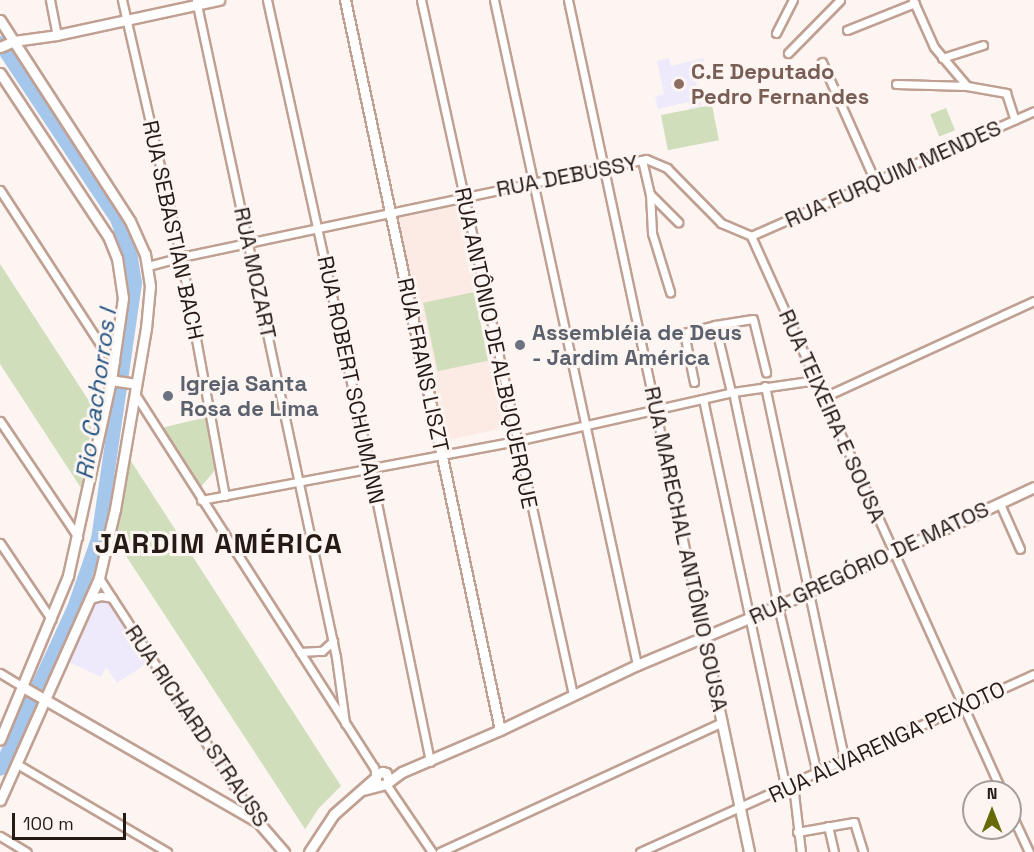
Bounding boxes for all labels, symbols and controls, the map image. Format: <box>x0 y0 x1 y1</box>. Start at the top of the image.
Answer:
place label: C.E Deputado Pedro Fernandes <box>691 58 869 110</box>
marker: C.E Deputado Pedro Fernandes <box>672 77 686 91</box>
street label: RUA FURQUIM MENDES <box>781 114 1005 234</box>
street label: RUA SEBASTIAN BACH <box>137 118 209 342</box>
street label: RUA DEBUSSY <box>494 149 640 203</box>
street label: RUA ANTÔNIO DE ALBUQUERQUE <box>449 185 543 511</box>
street label: RUA MOZART <box>228 205 282 341</box>
street label: RUA ROBERT SCHUMANN <box>312 253 390 507</box>
street label: RUA FRANS LISZT <box>392 275 454 455</box>
street label: RUA TEIXEIRA E SOUSA <box>773 305 891 527</box>
water label: Rio Cachorros I <box>70 307 122 481</box>
place label: Assembléia de Deus - Jardim América <box>532 319 742 370</box>
marker: Assembléia de Deus - Jardim América <box>513 338 527 352</box>
place label: Igreja Santa Rosa de Lima <box>180 370 319 422</box>
street label: RUA MARECHAL ANTÔNIO SOUSA <box>638 383 734 715</box>
marker: Igreja Santa Rosa de Lima <box>161 389 175 403</box>
street label: RUA GREGÓRIO DE MATOS <box>745 496 993 630</box>
district label: JARDIM AMÉRICA <box>95 526 343 560</box>
street label: RUA RICHARD STRAUSS <box>119 620 275 832</box>
street label: RUA ALVARENGA PEIXOTO <box>764 675 1010 809</box>
north arrow <box>962 780 1022 840</box>
scale bar <box>15 801 129 839</box>
text: 100 m <box>23 812 74 835</box>

